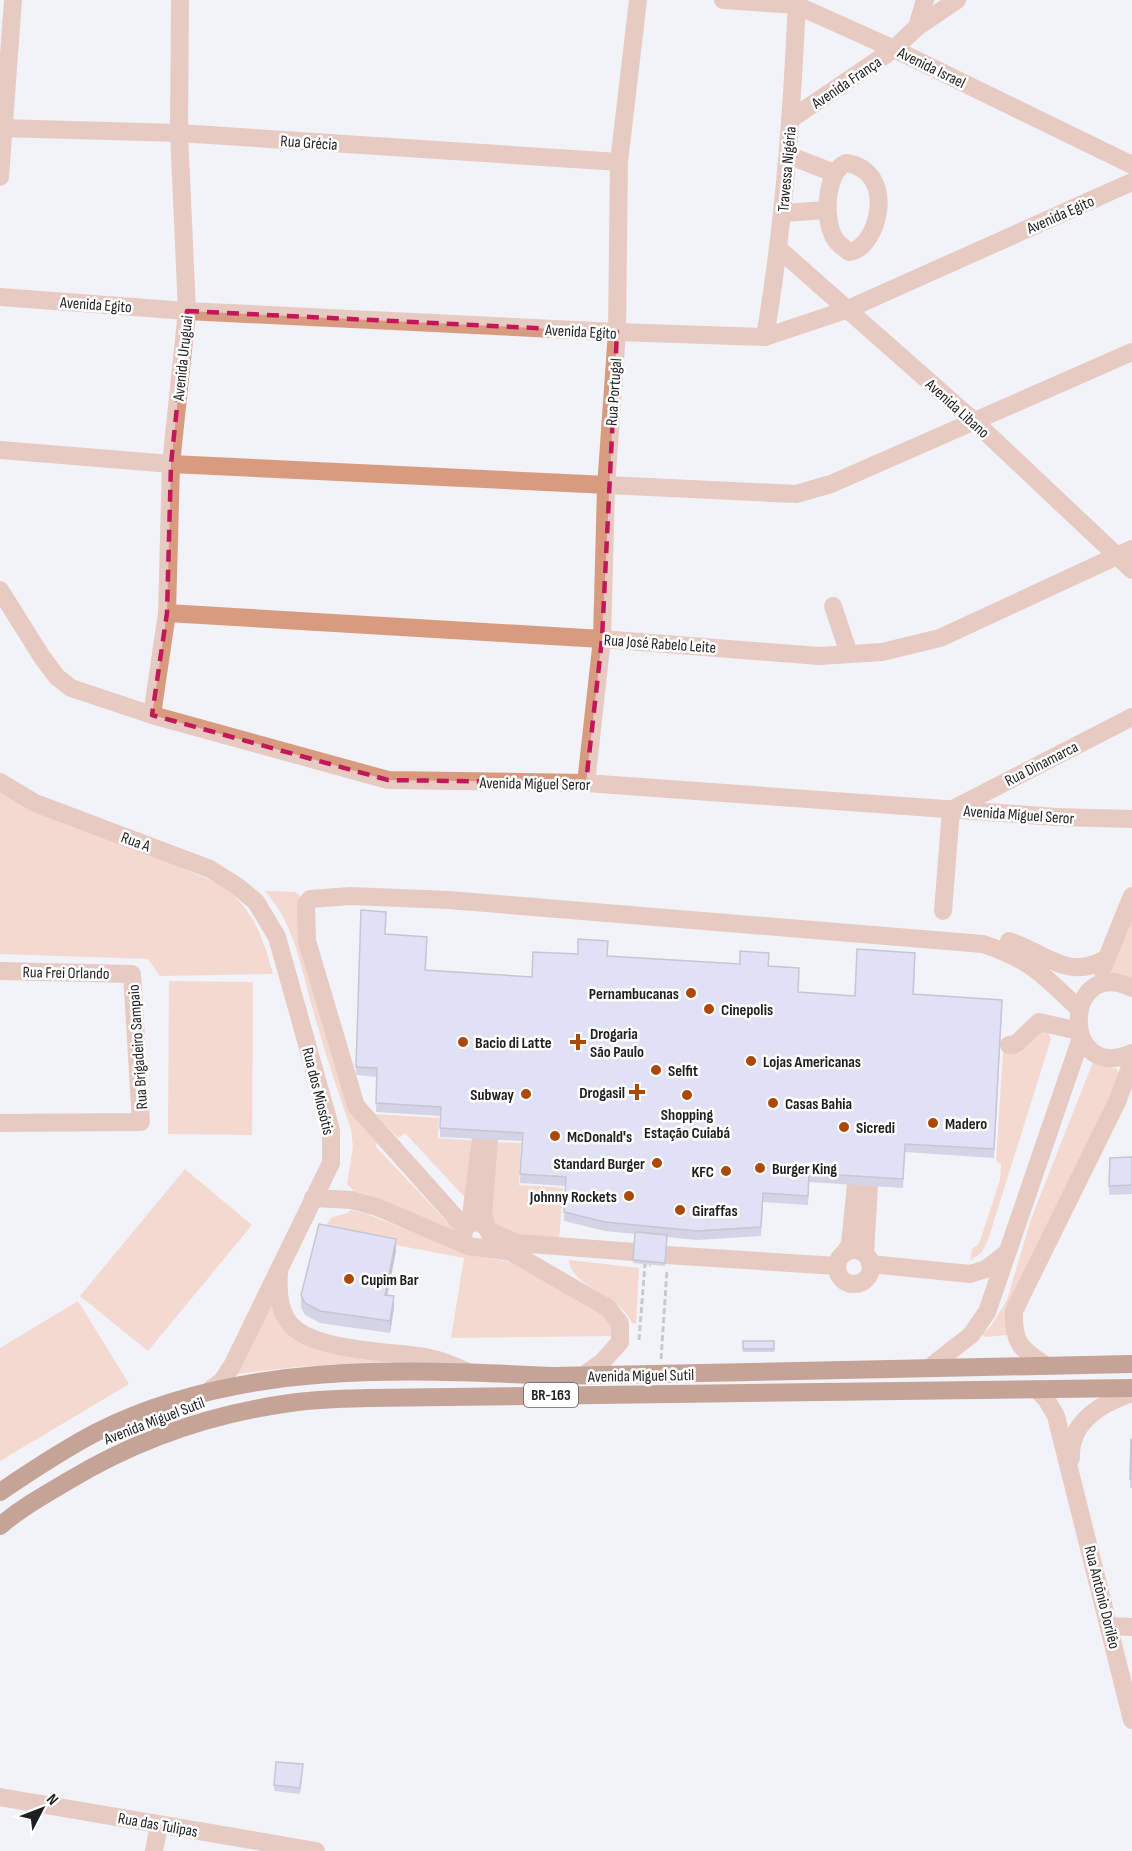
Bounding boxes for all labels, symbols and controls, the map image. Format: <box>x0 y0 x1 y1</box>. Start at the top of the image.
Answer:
street label: Avenida Israel <box>893 43 968 93</box>
street label: Avenida França <box>807 53 885 114</box>
street label: Travessa Nigéria <box>774 126 801 213</box>
street label: Rua Grécia <box>280 132 338 155</box>
street label: Avenida Egito <box>1023 192 1097 239</box>
street label: Avenida Egito <box>58 293 132 317</box>
street label: Avenida Uruguai <box>169 314 197 403</box>
street label: Avenida Egito <box>544 321 617 344</box>
street label: Rua Portugal <box>603 358 626 427</box>
street label: Avenida Libano <box>920 375 993 443</box>
street label: Rua José Rabelo Leite <box>603 631 717 658</box>
street label: Rua Dinamarca <box>1002 738 1082 791</box>
street label: Avenida Miguel Seror <box>478 774 591 795</box>
street label: Avenida Miguel Seror <box>962 802 1075 829</box>
street label: Rua A <box>118 828 153 856</box>
street label: Rua Frei Orlando <box>22 963 110 984</box>
street label: Rua Brigadeiro Sampaio <box>125 984 152 1110</box>
place label: Pernambucanas <box>589 985 679 1004</box>
marker: Pernambucanas <box>684 986 698 1000</box>
place label: Cinepolis <box>721 1001 773 1020</box>
marker: Cinepolis <box>702 1002 716 1016</box>
place label: Drogaria São Paulo <box>590 1025 644 1062</box>
place label: Bacio di Latte <box>475 1034 552 1053</box>
marker: Bacio di Latte <box>456 1035 470 1049</box>
marker: Drogaria São Paulo <box>571 1035 585 1049</box>
street label: Rua dos Miosótis <box>298 1046 338 1137</box>
place label: Lojas Americanas <box>763 1053 861 1072</box>
marker: Lojas Americanas <box>744 1054 758 1068</box>
place label: Selfit <box>668 1062 698 1081</box>
marker: Selfit <box>649 1063 663 1077</box>
place label: Drogasil <box>579 1084 625 1103</box>
marker: Drogasil <box>630 1085 644 1099</box>
place label: Subway <box>470 1086 514 1105</box>
marker: Subway <box>519 1087 533 1101</box>
marker: Shopping Estação Cuiabá <box>680 1088 694 1102</box>
place label: Casas Bahia <box>785 1095 852 1114</box>
marker: Casas Bahia <box>766 1096 780 1110</box>
place label: Shopping Estação Cuiabá <box>644 1106 730 1143</box>
place label: Madero <box>945 1115 987 1134</box>
marker: Madero <box>926 1116 940 1130</box>
place label: Sicredi <box>856 1119 895 1138</box>
marker: Sicredi <box>837 1120 851 1134</box>
place label: McDonald's <box>567 1128 632 1147</box>
marker: McDonald's <box>548 1129 562 1143</box>
place label: Standard Burger <box>553 1155 645 1174</box>
marker: Standard Burger <box>650 1156 664 1170</box>
place label: Burger King <box>772 1160 837 1179</box>
marker: Burger King <box>753 1161 767 1175</box>
place label: KFC <box>691 1163 714 1182</box>
marker: KFC <box>719 1164 733 1178</box>
place label: Johnny Rockets <box>529 1188 617 1207</box>
marker: Johnny Rockets <box>622 1189 636 1203</box>
place label: Giraffas <box>692 1202 738 1221</box>
marker: Giraffas <box>673 1203 687 1217</box>
place label: Cupim Bar <box>361 1271 419 1290</box>
marker: Cupim Bar <box>342 1272 356 1286</box>
street label: Avenida Miguel Sutil <box>587 1366 694 1387</box>
road number: BR-163 <box>524 1383 578 1407</box>
street label: Avenida Miguel Sutil <box>101 1393 208 1450</box>
street label: Rua Antônio Dorilêo <box>1080 1544 1124 1651</box>
north arrow <box>12 1779 72 1839</box>
text: N <box>42 1790 62 1809</box>
street label: Rua das Tulipas <box>116 1809 199 1842</box>

